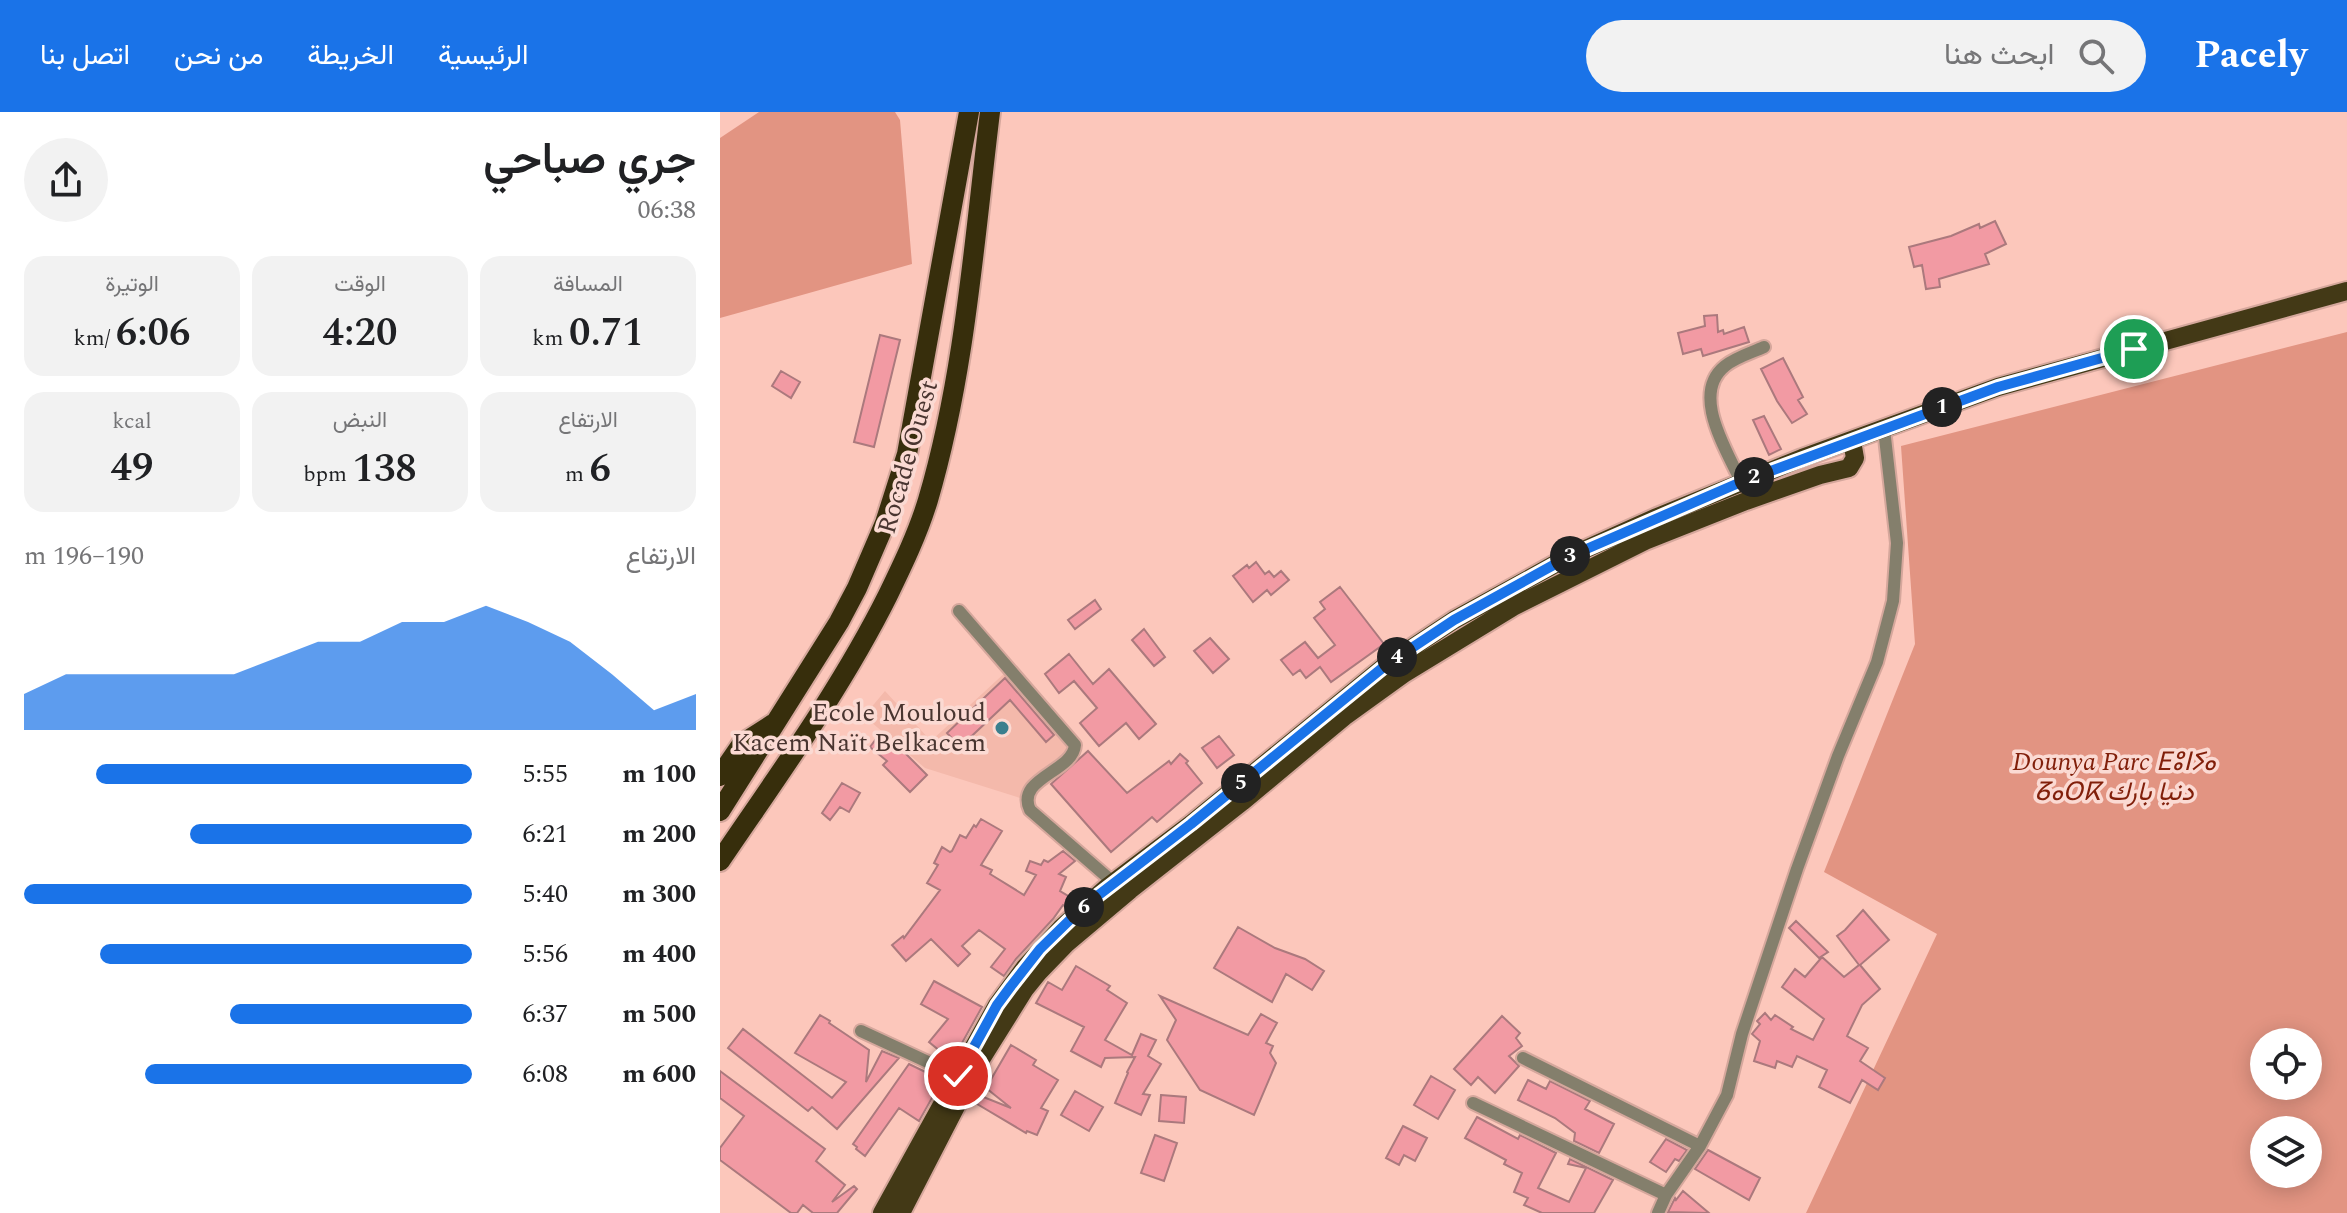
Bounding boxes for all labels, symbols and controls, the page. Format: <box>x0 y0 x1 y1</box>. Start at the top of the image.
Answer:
search box <box>1586 20 2146 92</box>
text: Pacely <box>2194 27 2307 85</box>
text: ابحث هنا <box>1944 32 2054 78</box>
text: اتصل بنا <box>40 34 130 77</box>
text: من نحن <box>174 34 263 77</box>
text: الخريطة <box>307 34 394 77</box>
text: الرئيسية <box>438 34 528 77</box>
icon: search <box>2074 34 2118 78</box>
text: جري صباحي <box>483 126 696 193</box>
button: share <box>24 138 108 222</box>
text: 06:38 <box>637 190 696 230</box>
text: الوتيرة <box>105 268 159 301</box>
text: الوقت <box>334 268 386 301</box>
text: المسافة <box>553 268 623 301</box>
text: 6:06 <box>116 303 190 364</box>
text: 4:20 <box>323 303 397 364</box>
text: 0.71 <box>569 303 644 364</box>
pin <box>2100 315 2168 383</box>
text: /km <box>74 322 116 355</box>
text: km <box>532 322 569 355</box>
icon: arrive <box>2112 327 2156 371</box>
street label: Rocade Ouest <box>867 375 949 539</box>
pin: 1 <box>1922 387 1962 427</box>
text: 1 <box>1936 390 1948 423</box>
text: النبض <box>333 404 387 437</box>
text: الارتفاع <box>558 404 618 437</box>
text: kcal <box>112 405 152 438</box>
text: 49 <box>111 438 153 499</box>
text: 138 <box>352 439 417 500</box>
text: 6 <box>589 439 611 500</box>
pin: 2 <box>1734 457 1774 497</box>
text: bpm <box>303 458 352 491</box>
text: m <box>565 458 589 491</box>
text: 2 <box>1748 460 1760 493</box>
text: 190–196 m <box>24 536 144 576</box>
text: الارتفاع <box>625 536 696 576</box>
pin: 3 <box>1550 536 1590 576</box>
text: 3 <box>1564 539 1576 572</box>
pin: 4 <box>1377 637 1417 677</box>
text: 4 <box>1391 640 1403 673</box>
place label: Ecole Mouloud Kacem Naït Belkacem <box>732 693 986 763</box>
marker: Ecole Mouloud Kacem Naït Belkacem <box>993 719 1011 737</box>
park label: Dounya Parc ⴹⵓⵏⵢⴰ ⵒⴰⵔⴽ دنيا بارك <box>2012 742 2217 812</box>
text: 5:55 <box>522 754 568 794</box>
text: 100 m <box>622 754 696 794</box>
pin: 5 <box>1221 763 1261 803</box>
text: 5 <box>1235 766 1247 799</box>
text: 6:21 <box>522 814 568 854</box>
text: 200 m <box>622 814 696 854</box>
text: 5:40 <box>522 874 568 914</box>
text: 300 m <box>622 874 696 914</box>
pin: 6 <box>1064 887 1104 927</box>
text: 6 <box>1078 890 1090 923</box>
text: 5:56 <box>522 934 568 974</box>
text: 400 m <box>622 934 696 974</box>
text: 6:37 <box>522 994 568 1034</box>
text: 500 m <box>622 994 696 1034</box>
map controls <box>2250 1028 2322 1188</box>
button: locate <box>2250 1028 2322 1100</box>
pin <box>924 1042 992 1110</box>
text: 6:08 <box>522 1054 568 1094</box>
text: 600 m <box>622 1054 696 1094</box>
icon: check <box>936 1054 980 1098</box>
button: layers <box>2250 1116 2322 1188</box>

